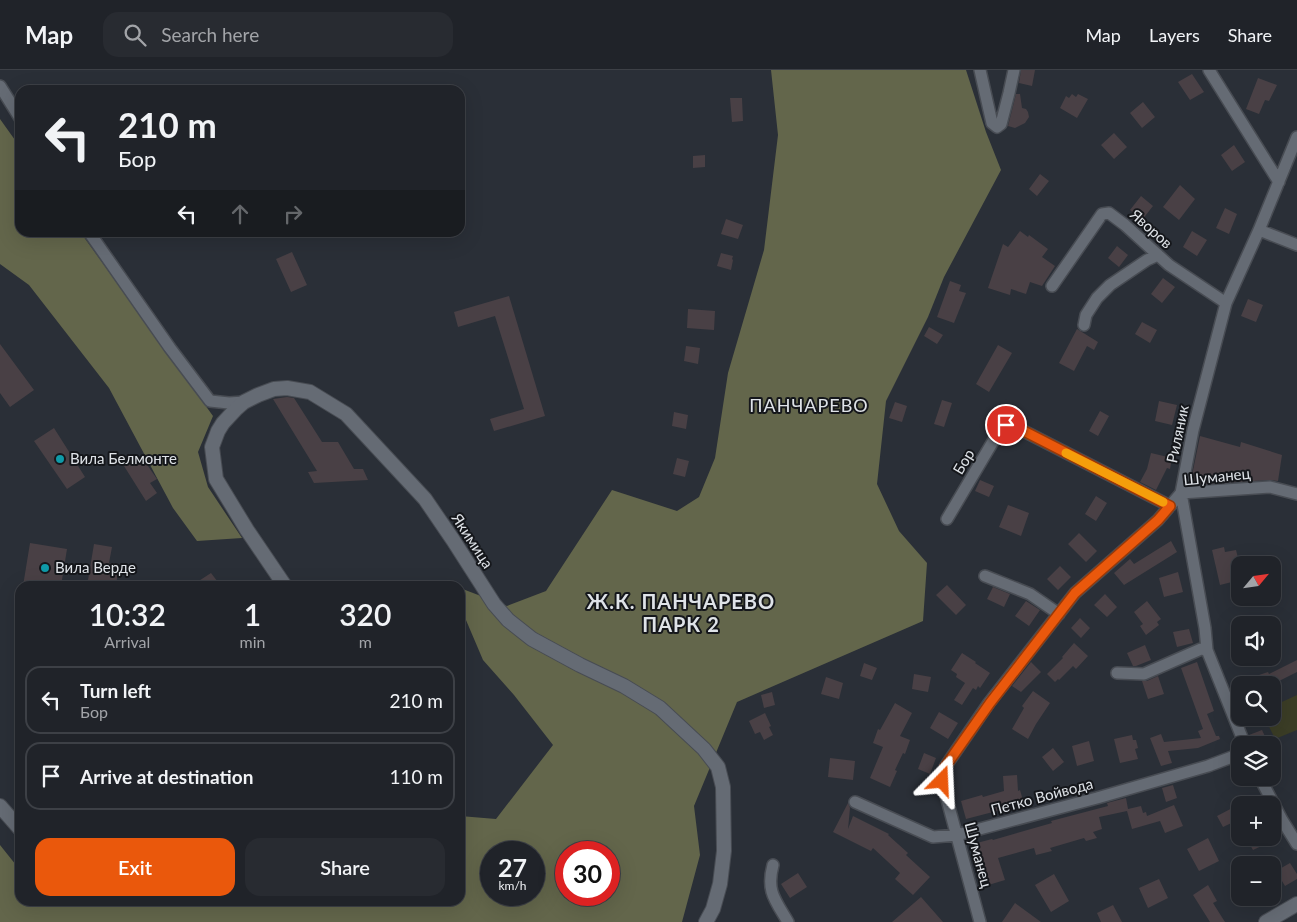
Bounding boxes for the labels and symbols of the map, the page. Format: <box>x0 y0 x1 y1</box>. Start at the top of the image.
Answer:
street label: Яворов <box>1126 204 1176 252</box>
district label: ПАНЧАРЕВО <box>749 394 869 416</box>
street label: Риляник <box>1162 403 1192 464</box>
pin <box>985 404 1027 446</box>
street label: Бор <box>949 446 978 477</box>
place label: Вила Белмонте <box>70 449 177 467</box>
marker: Вила Белмонте <box>54 453 66 465</box>
street label: Шуманец <box>1183 464 1251 488</box>
street label: Якимица <box>448 509 497 571</box>
north arrow <box>1231 556 1281 606</box>
place label: Вила Верде <box>55 558 136 576</box>
marker: Вила Верде <box>39 562 51 574</box>
district label: Ж.К. ПАНЧАРЕВО ПАРК 2 <box>587 589 775 636</box>
position arrow <box>915 754 967 806</box>
street label: Петко Войвода <box>989 774 1095 818</box>
street label: Шуманец <box>962 820 996 890</box>
speed limit sign: 30 <box>555 841 620 906</box>

